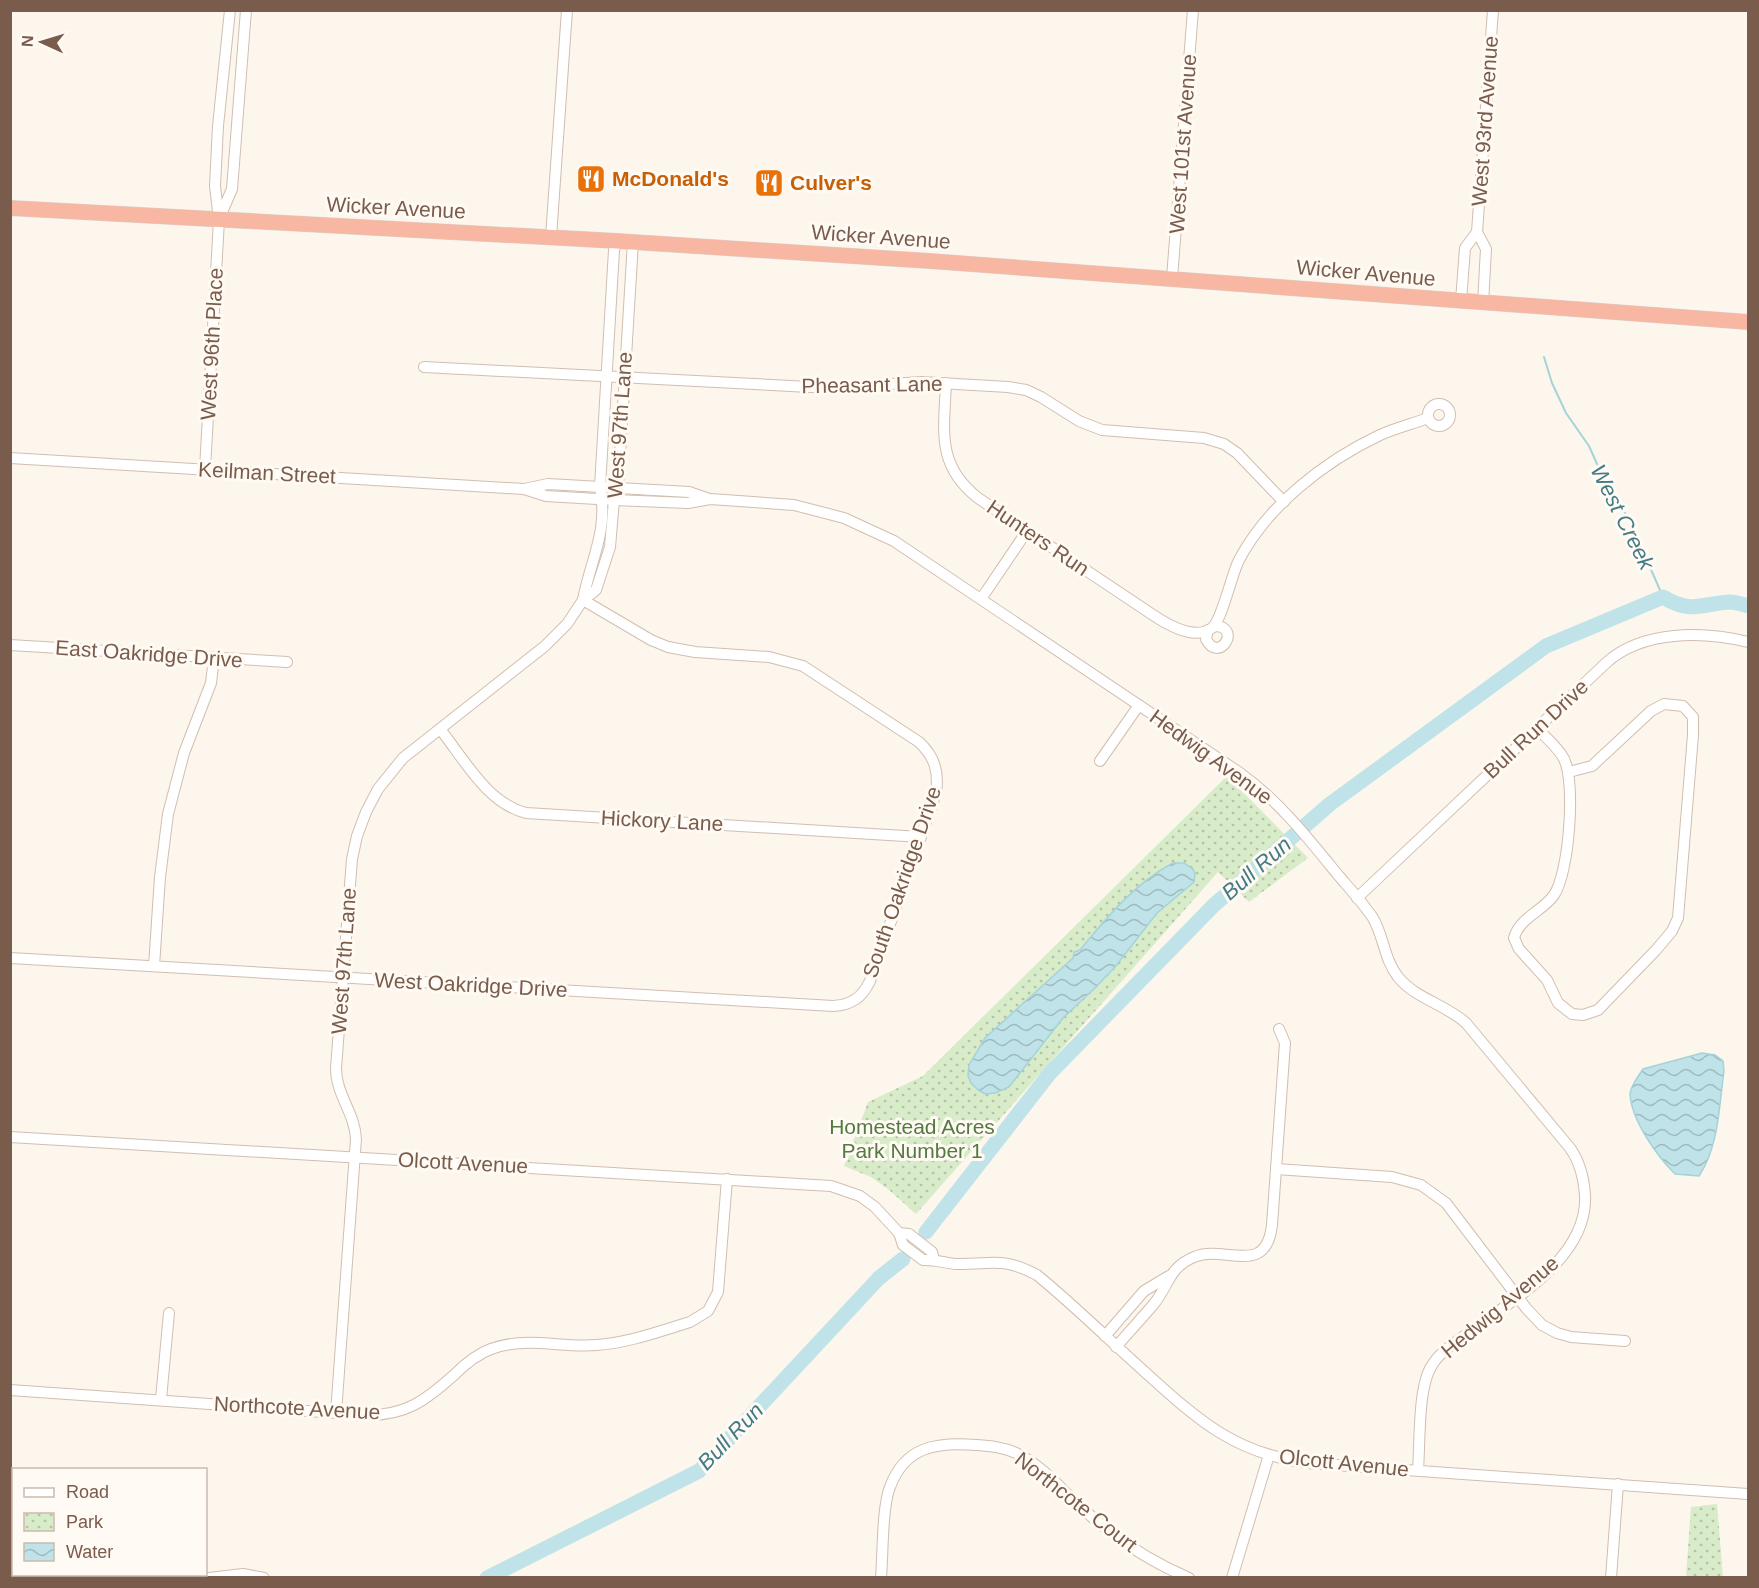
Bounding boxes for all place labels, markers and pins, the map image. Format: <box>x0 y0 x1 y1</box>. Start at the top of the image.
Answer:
restaurant icon: McDonald's <box>575 163 607 195</box>
place label: McDonald's <box>612 167 729 190</box>
restaurant icon: Culver's <box>753 167 785 199</box>
place label: Culver's <box>790 171 872 194</box>

